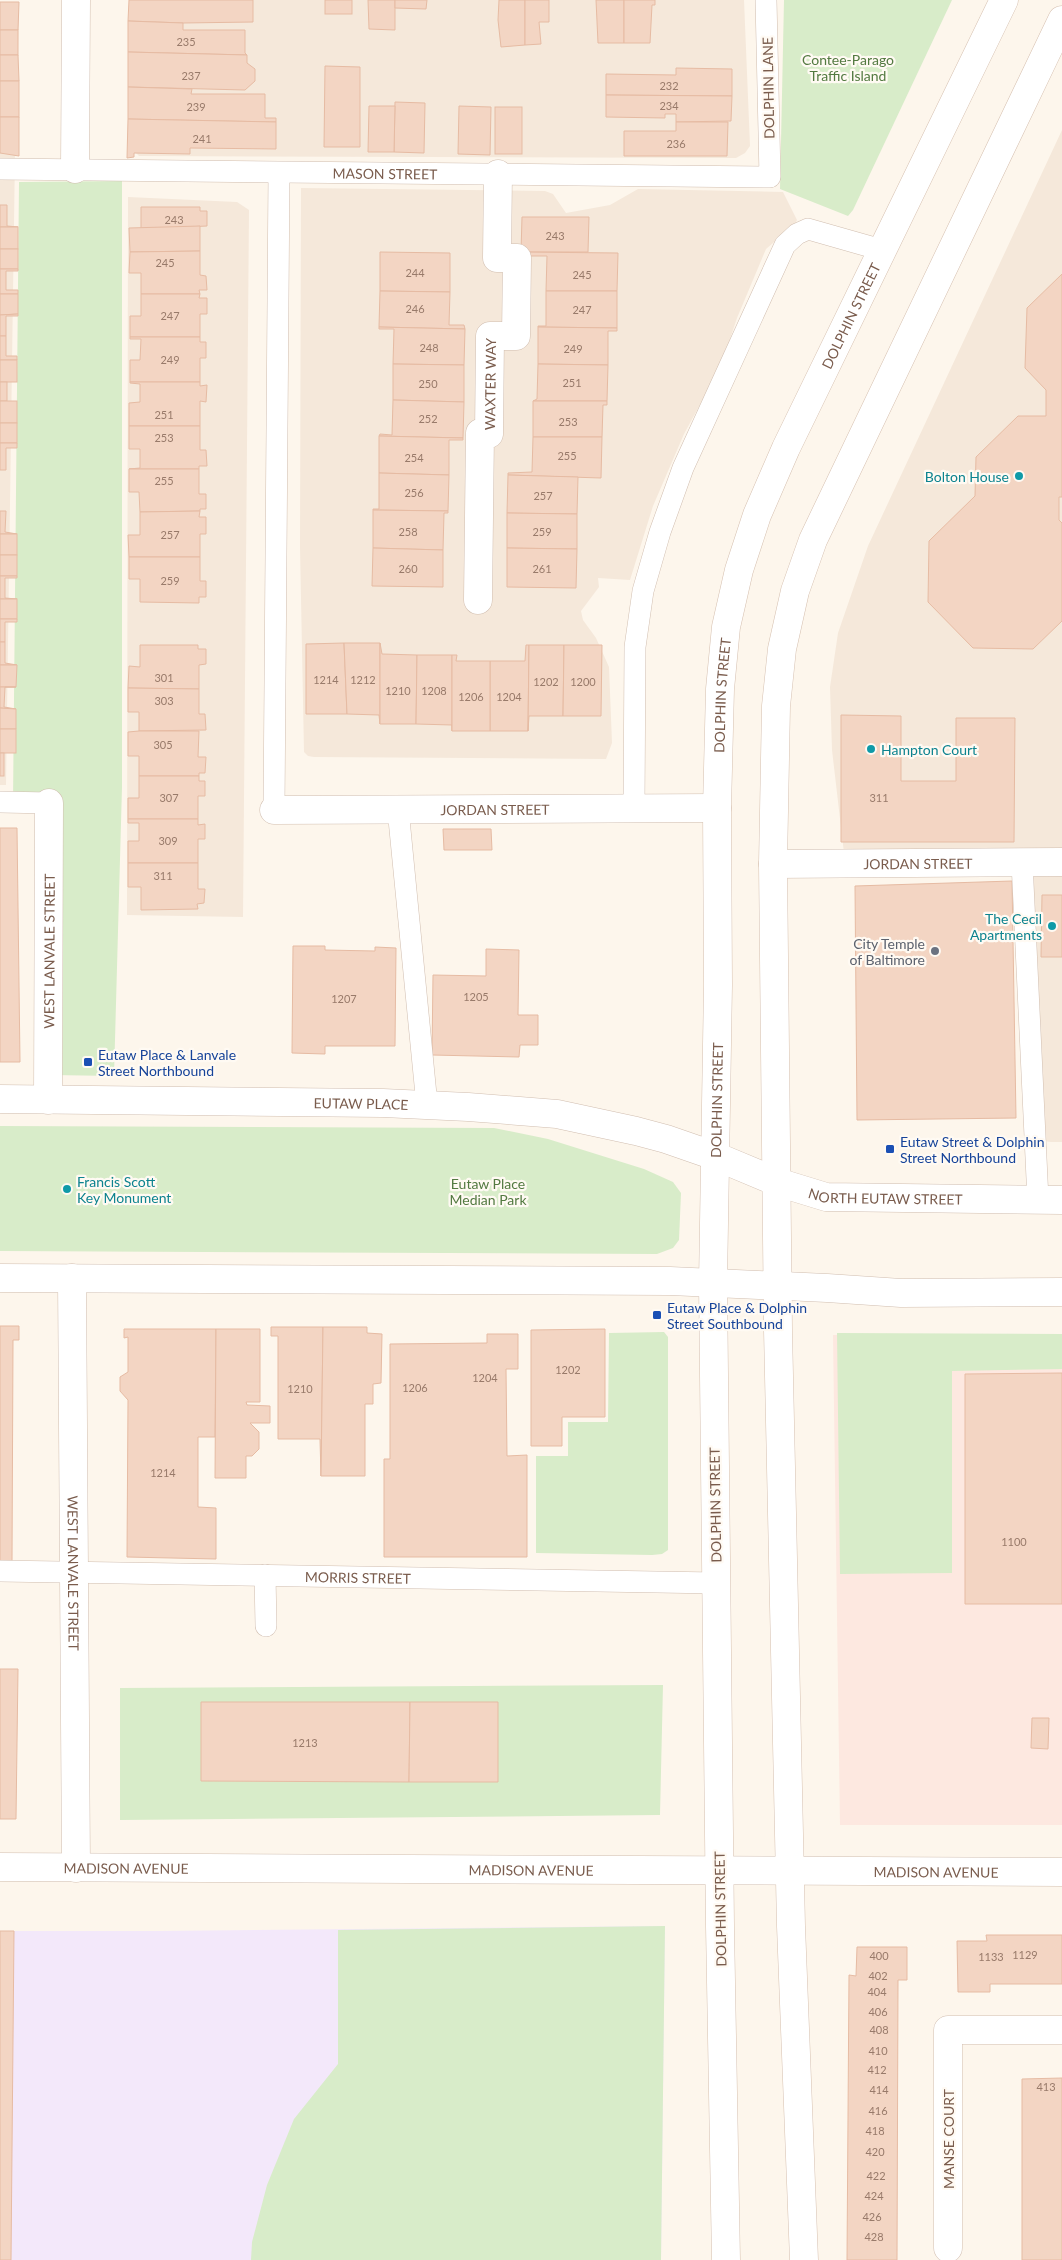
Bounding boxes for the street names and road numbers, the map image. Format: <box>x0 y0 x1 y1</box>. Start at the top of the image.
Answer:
street label: DOLPHIN LANE <box>759 37 777 139</box>
street label: MASON STREET <box>333 164 438 182</box>
street label: DOLPHIN STREET <box>817 259 884 371</box>
street label: WAXTER WAY <box>481 338 498 430</box>
street label: DOLPHIN STREET <box>710 636 734 753</box>
street label: JORDAN STREET <box>440 800 550 818</box>
street label: JORDAN STREET <box>863 854 973 872</box>
street label: WEST LANVALE STREET <box>40 873 57 1029</box>
street label: DOLPHIN STREET <box>707 1041 726 1158</box>
street label: EUTAW PLACE <box>313 1094 409 1113</box>
street label: NORTH EUTAW STREET <box>806 1184 964 1207</box>
street label: DOLPHIN STREET <box>705 1446 725 1563</box>
street label: WEST LANVALE STREET <box>65 1495 83 1651</box>
street label: MORRIS STREET <box>305 1568 412 1586</box>
street label: DOLPHIN STREET <box>710 1850 730 1967</box>
street label: MADISON AVENUE <box>63 1859 189 1876</box>
street label: MADISON AVENUE <box>468 1861 594 1878</box>
street label: MADISON AVENUE <box>873 1863 999 1880</box>
street label: MANSE COURT <box>940 2088 957 2189</box>

